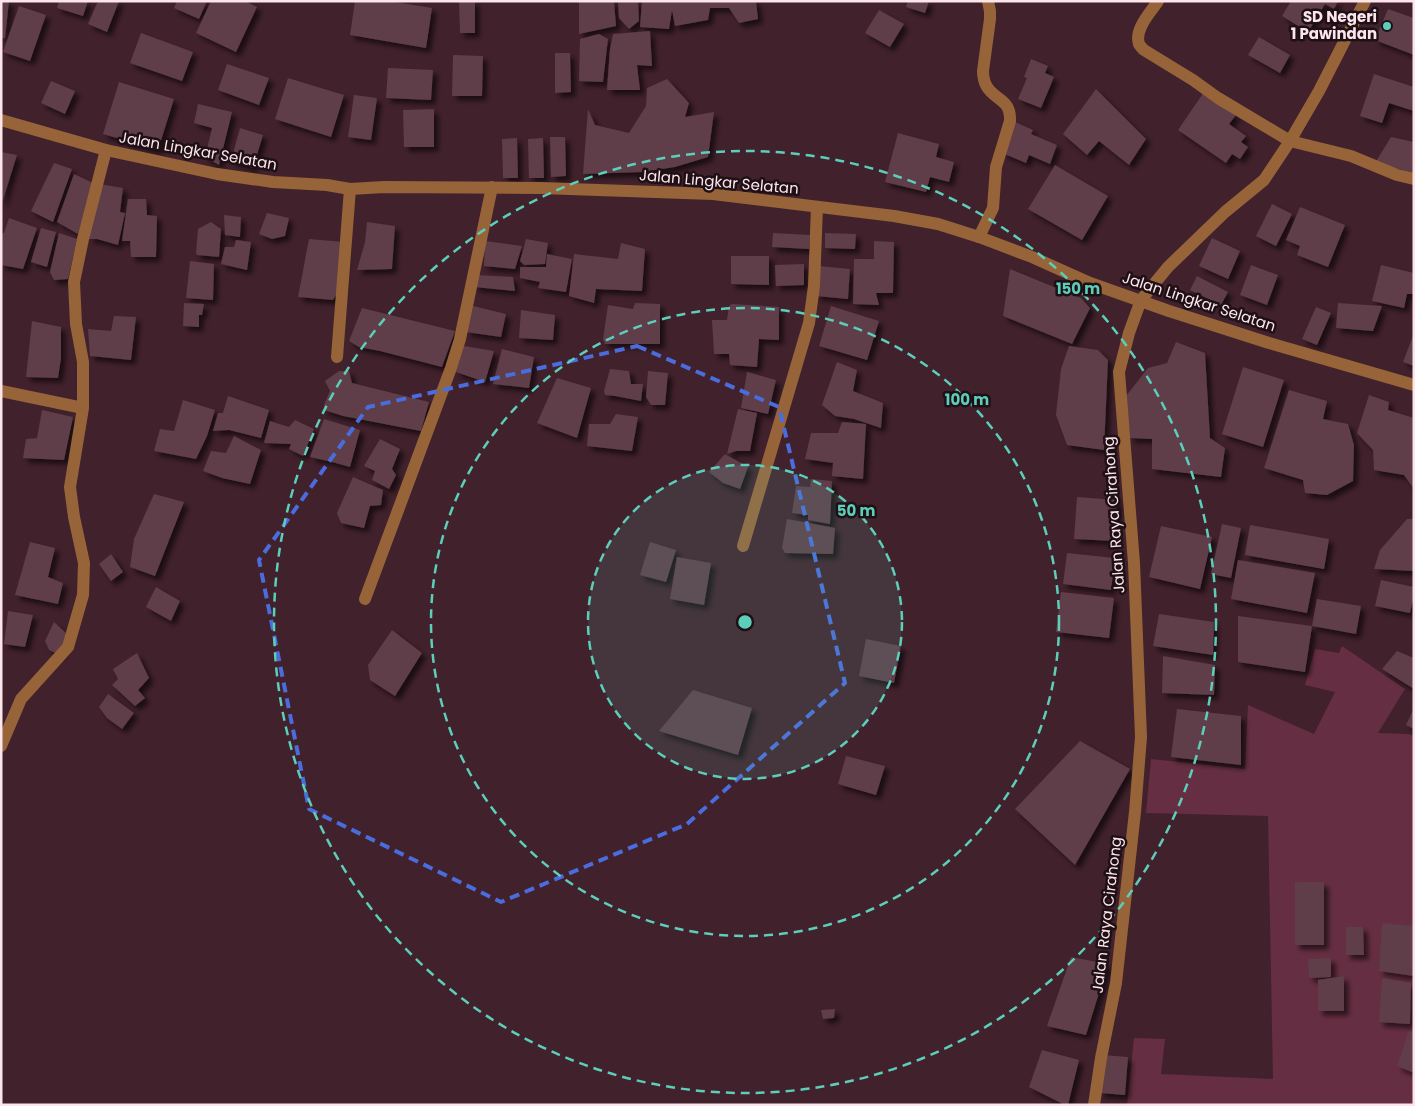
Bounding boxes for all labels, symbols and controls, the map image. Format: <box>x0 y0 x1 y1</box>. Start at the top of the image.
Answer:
place label: SD Negeri 1 Pawindan <box>1291 6 1377 44</box>
marker: SD Negeri 1 Pawindan <box>1381 20 1393 32</box>
street label: Jalan Lingkar Selatan <box>117 126 279 175</box>
street label: Jalan Lingkar Selatan <box>638 164 800 199</box>
street label: Jalan Lingkar Selatan <box>1120 267 1279 336</box>
text: 150 m <box>1056 278 1100 299</box>
text: 100 m <box>945 389 989 410</box>
street label: Jalan Raya Cirahong <box>1098 436 1129 594</box>
text: 50 m <box>837 500 875 521</box>
centre of rings <box>736 613 754 631</box>
street label: Jalan Raya Cirahong <box>1086 836 1127 994</box>

